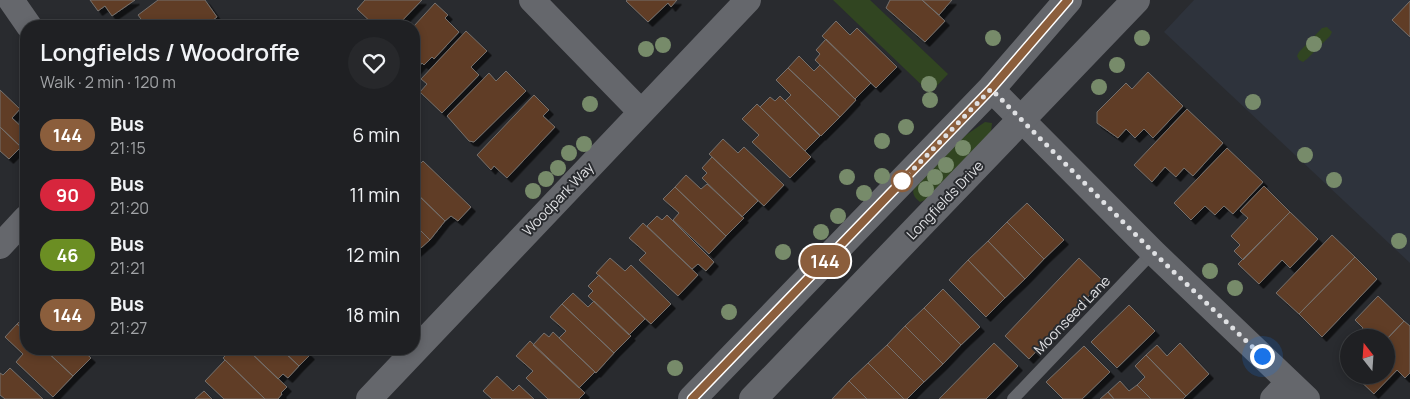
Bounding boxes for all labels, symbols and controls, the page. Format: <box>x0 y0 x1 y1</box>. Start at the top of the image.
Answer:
text: Longfields / Woodroffe <box>40 35 300 68</box>
button: heart <box>348 37 400 89</box>
text: Walk · 2 min · 120 m <box>40 71 176 93</box>
text: Bus <box>110 111 144 137</box>
text: 6 min <box>353 122 400 148</box>
text: 144 <box>53 123 82 147</box>
text: 21:15 <box>110 137 146 159</box>
street label: Longfields Drive <box>902 156 987 243</box>
street label: Woodpark Way <box>518 157 598 239</box>
unlabelled marker <box>891 170 913 192</box>
text: Bus <box>110 171 144 197</box>
text: 11 min <box>350 182 400 208</box>
text: 90 <box>56 183 79 207</box>
text: 21:20 <box>110 197 149 219</box>
text: Bus <box>110 231 144 257</box>
text: 12 min <box>346 242 400 268</box>
text: 46 <box>56 243 79 267</box>
line badge: 144 <box>796 245 854 277</box>
text: 144 <box>810 249 840 273</box>
text: 21:21 <box>110 257 146 279</box>
street label: Moonseed Lane <box>1029 271 1114 358</box>
text: Bus <box>110 291 144 317</box>
text: 18 min <box>346 302 400 328</box>
text: 144 <box>53 303 82 327</box>
text: 21:27 <box>110 317 147 339</box>
north arrow <box>1340 329 1395 384</box>
map controls <box>1340 329 1395 384</box>
your location <box>1250 344 1275 369</box>

